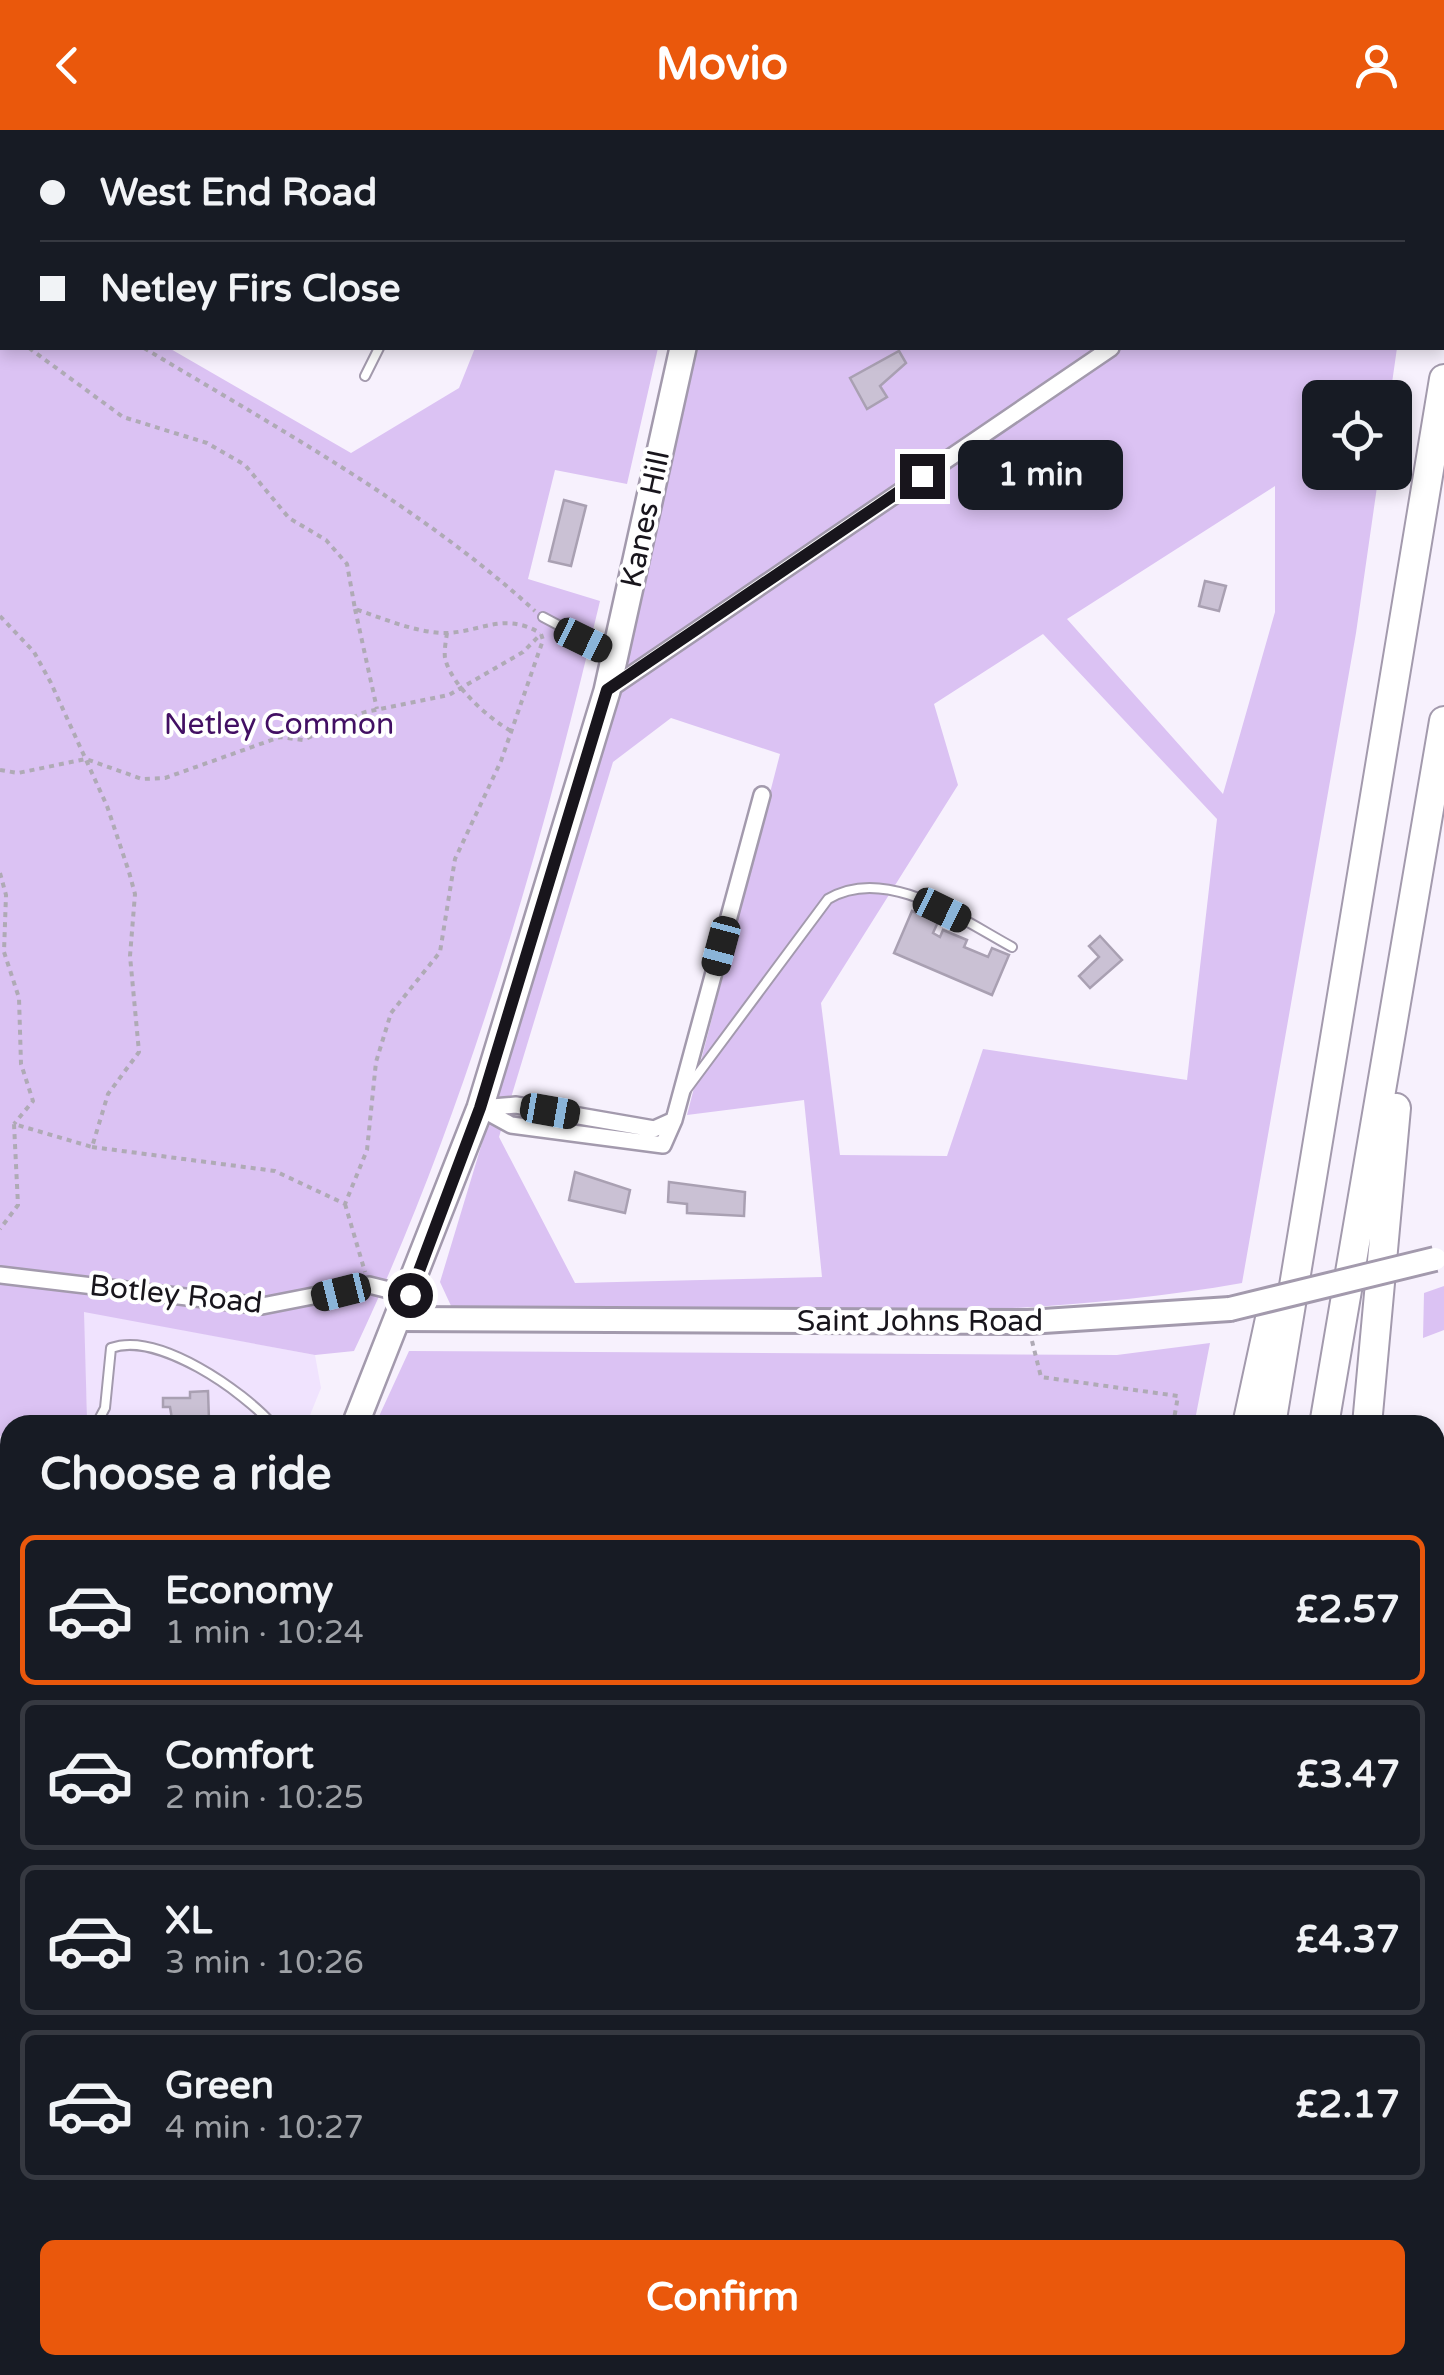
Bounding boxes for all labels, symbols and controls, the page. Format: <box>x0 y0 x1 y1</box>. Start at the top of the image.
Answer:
icon: back <box>40 38 95 93</box>
text: Movio <box>656 38 788 92</box>
icon: person <box>1349 38 1404 93</box>
text: West End Road <box>100 170 377 216</box>
text: Netley Firs Close <box>100 266 401 312</box>
map controls <box>1302 380 1412 490</box>
button: locate <box>1302 380 1412 490</box>
callout: 1 min <box>957 441 1122 511</box>
street label: Kanes Hill <box>613 447 678 591</box>
route end <box>900 454 945 499</box>
text: 1 min <box>998 456 1083 494</box>
car <box>549 613 617 667</box>
park label: Netley Common <box>164 706 394 743</box>
car <box>908 883 976 937</box>
car <box>699 913 743 979</box>
car <box>518 1091 582 1131</box>
street label: Botley Road <box>88 1267 264 1322</box>
car <box>308 1270 374 1314</box>
route start <box>388 1273 433 1318</box>
street label: Saint Johns Road <box>797 1303 1043 1340</box>
text: Choose a ride <box>40 1448 331 1502</box>
icon: car <box>45 1565 135 1655</box>
text: Economy <box>165 1568 333 1614</box>
text: £2.57 <box>1296 1587 1400 1633</box>
text: 1 min · 10:24 <box>165 1614 364 1652</box>
icon: car <box>45 1730 135 1820</box>
text: Comfort <box>165 1733 314 1779</box>
text: £3.47 <box>1296 1752 1400 1798</box>
text: 2 min · 10:25 <box>165 1779 364 1817</box>
icon: car <box>45 1895 135 1985</box>
text: XL <box>165 1898 212 1944</box>
text: £4.37 <box>1296 1917 1400 1963</box>
text: 3 min · 10:26 <box>165 1944 364 1982</box>
icon: car <box>45 2060 135 2150</box>
text: Green <box>165 2063 274 2109</box>
text: £2.17 <box>1296 2082 1400 2128</box>
text: 4 min · 10:27 <box>165 2109 364 2147</box>
button: Confirm <box>40 2240 1405 2355</box>

